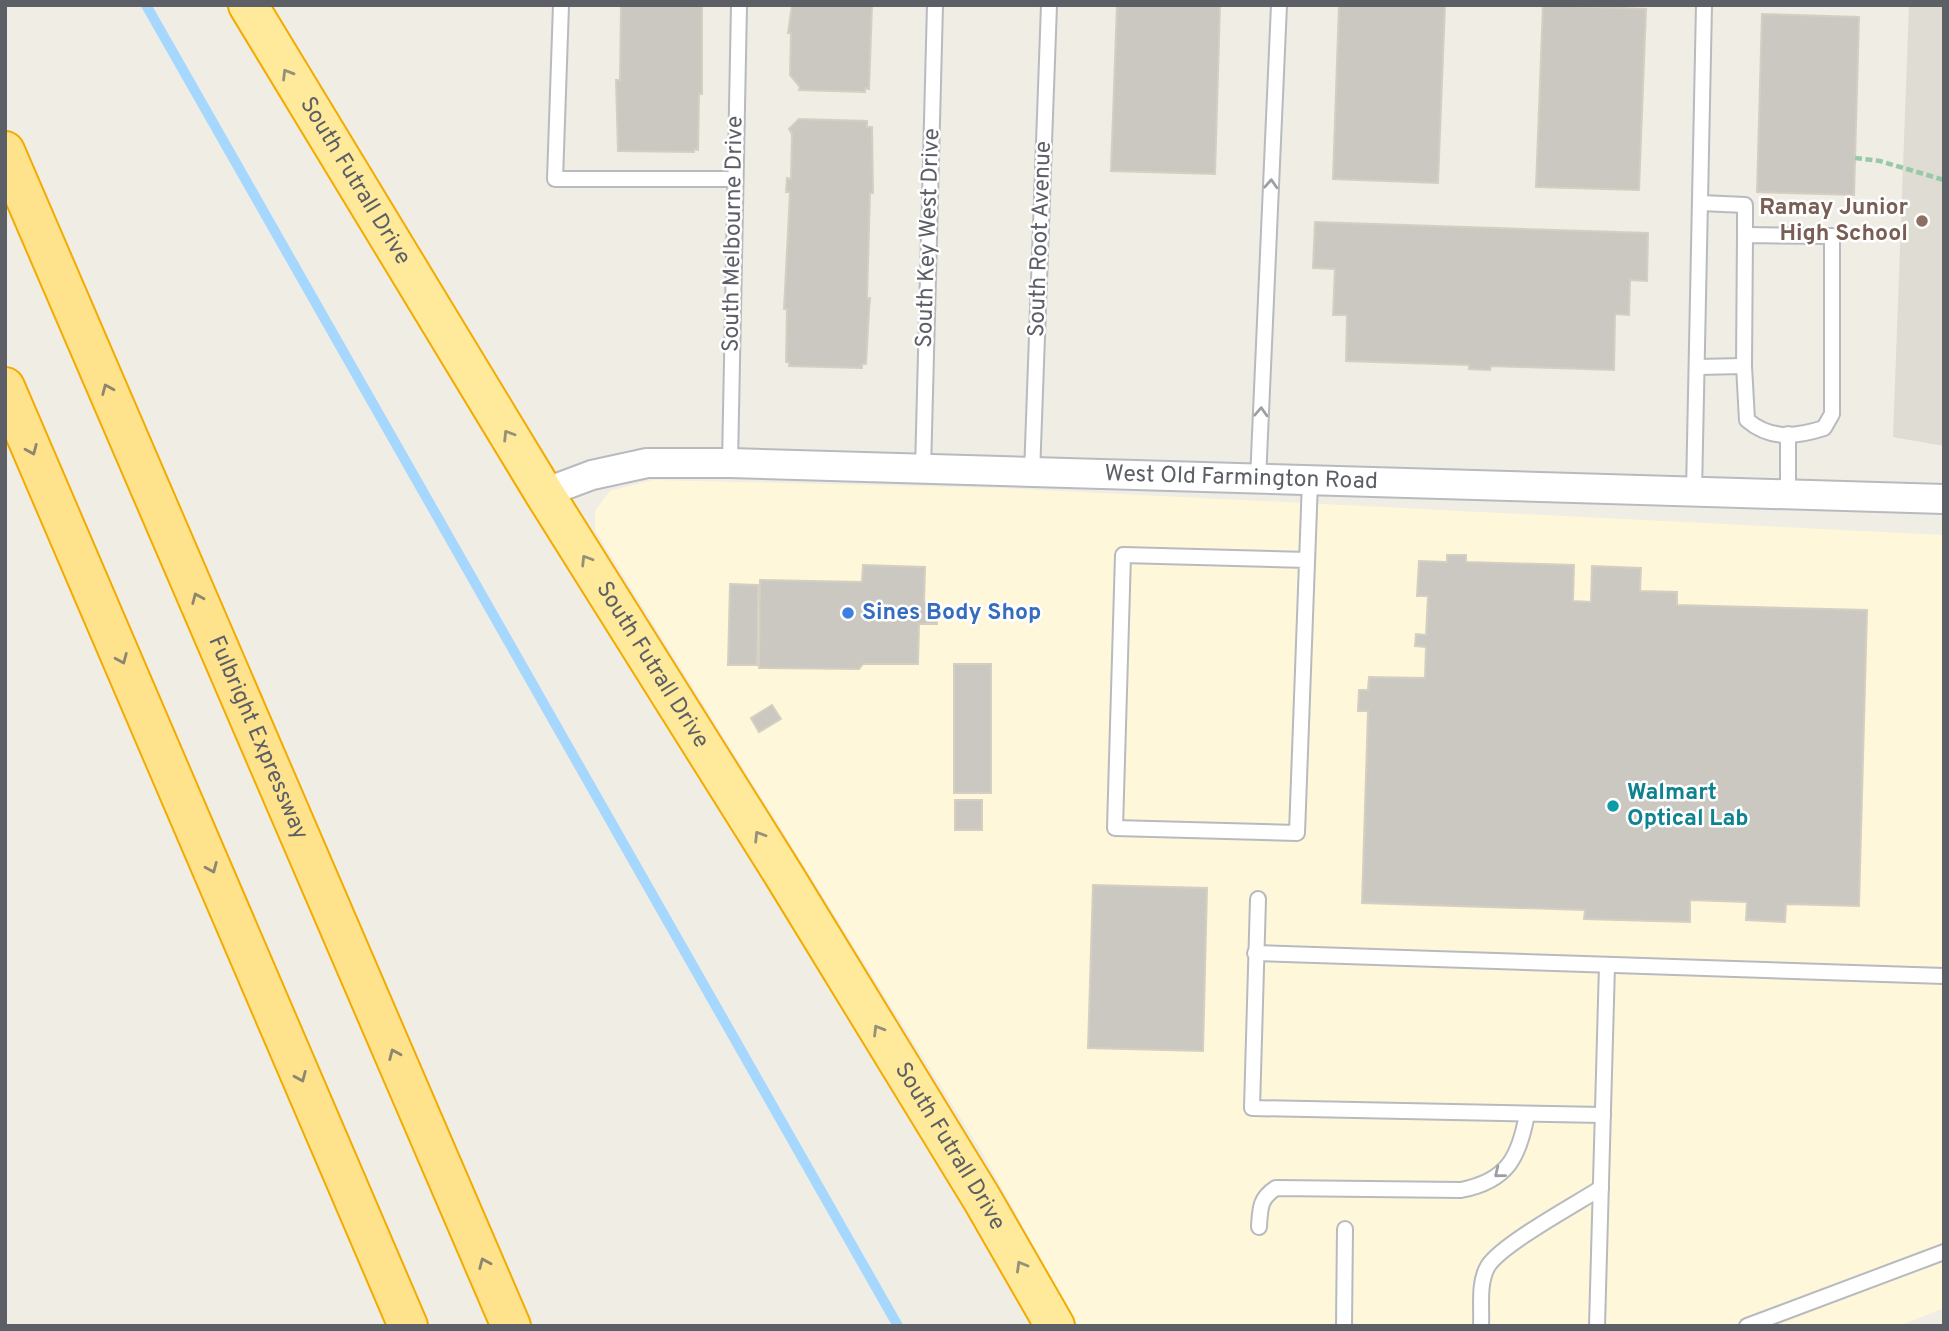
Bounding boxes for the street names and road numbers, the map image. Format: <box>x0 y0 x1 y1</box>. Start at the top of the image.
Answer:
street label: South Futrall Drive <box>293 92 417 270</box>
street label: South Melbourne Drive <box>717 116 751 352</box>
street label: South Key West Drive <box>911 128 947 348</box>
street label: South Root Avenue <box>1023 140 1059 338</box>
street label: West Old Farmington Road <box>1104 460 1378 497</box>
street label: South Futrall Drive <box>589 576 715 754</box>
street label: Fulbright Expressway <box>201 631 314 844</box>
street label: South Futrall Drive <box>888 1057 1012 1236</box>

